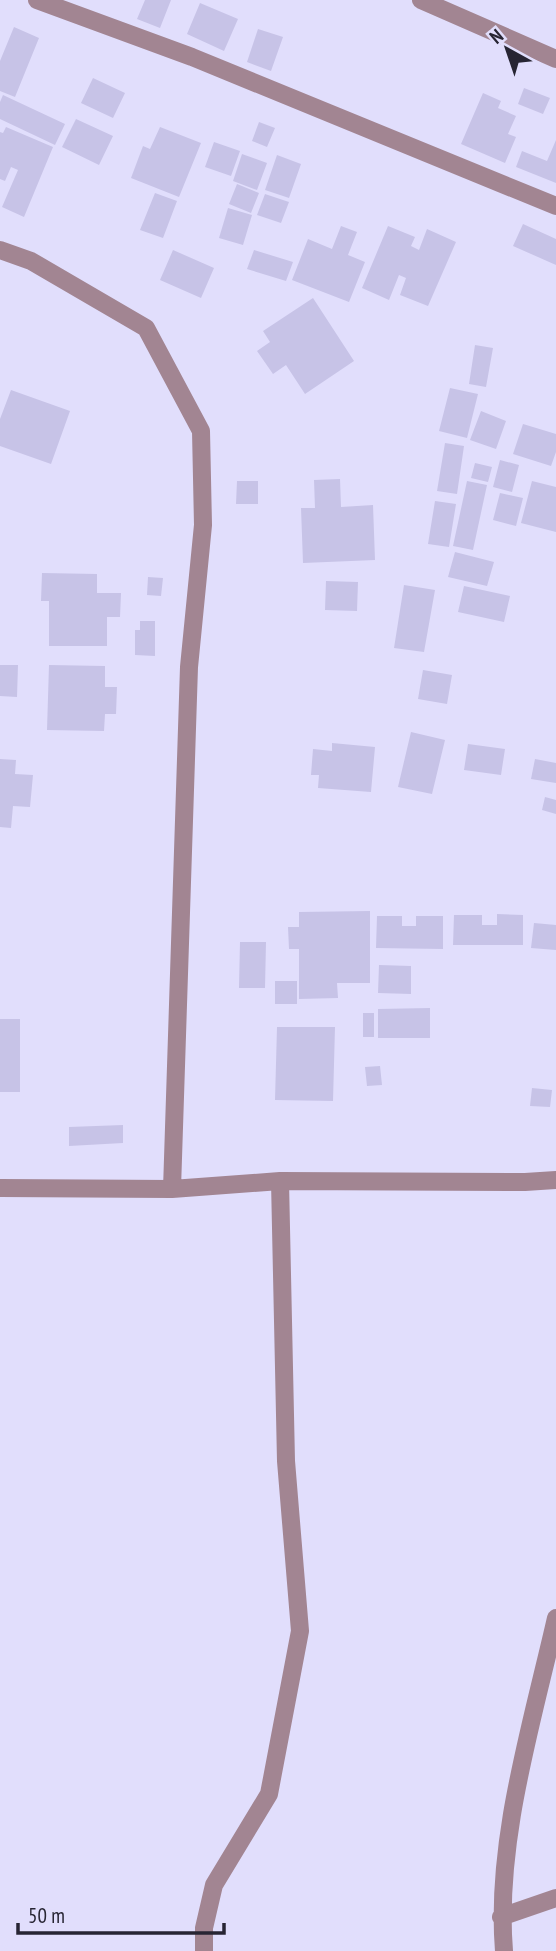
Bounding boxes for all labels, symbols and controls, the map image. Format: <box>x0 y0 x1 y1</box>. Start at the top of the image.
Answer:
north arrow <box>472 14 542 84</box>
text: N <box>484 23 508 48</box>
scale bar <box>18 1892 224 1936</box>
text: 50 m <box>28 1902 65 1929</box>

